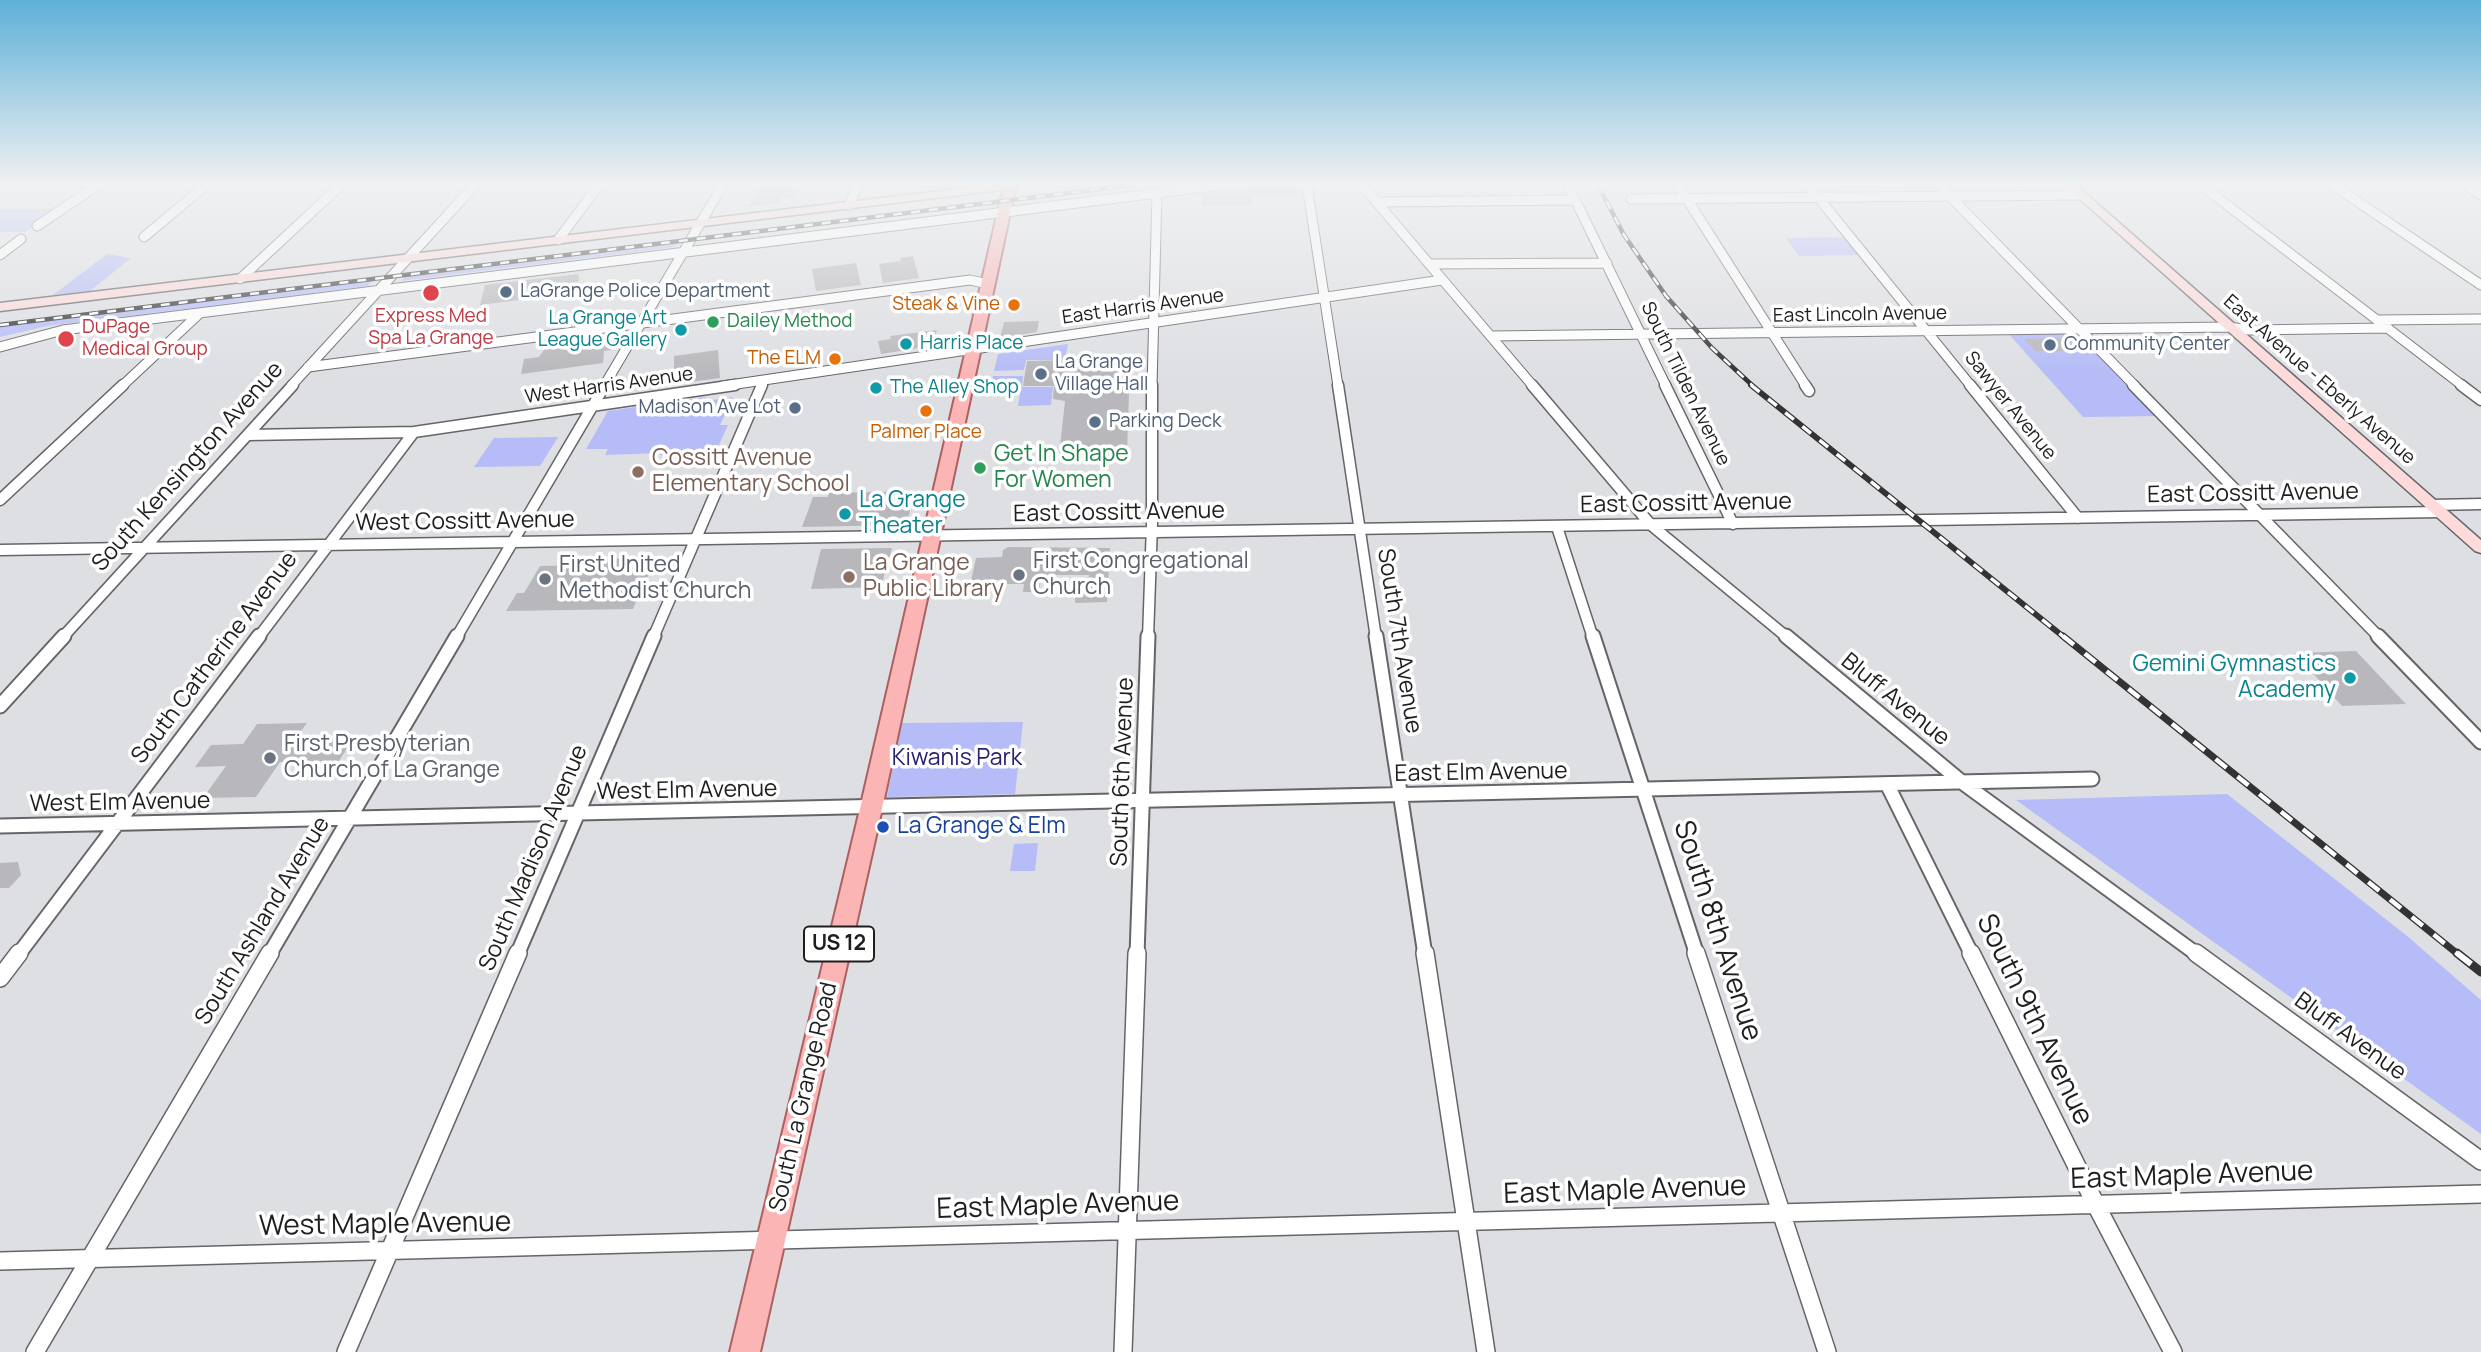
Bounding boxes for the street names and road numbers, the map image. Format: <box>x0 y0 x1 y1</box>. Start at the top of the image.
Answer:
street label: East Harris Avenue <box>1061 284 1225 330</box>
street label: East Avenue - Eberly Avenue <box>2218 290 2420 470</box>
street label: South Tilden Avenue <box>1635 298 1735 470</box>
street label: East Lincoln Avenue <box>1773 302 1947 328</box>
street label: Sawyer Avenue <box>1959 347 2061 465</box>
street label: South Kensington Avenue <box>87 357 289 577</box>
street label: West Harris Avenue <box>523 363 695 409</box>
street label: East Cossitt Avenue <box>2147 478 2359 510</box>
street label: East Cossitt Avenue <box>1580 488 1792 520</box>
street label: East Cossitt Avenue <box>1013 497 1225 529</box>
street label: West Cossitt Avenue <box>355 506 575 538</box>
street label: South Catherine Avenue <box>126 546 304 770</box>
street label: South 7th Avenue <box>1371 547 1427 735</box>
street label: Bluff Avenue <box>1835 648 1955 752</box>
street label: South 6th Avenue <box>1106 677 1140 867</box>
street label: South Madison Avenue <box>474 741 594 975</box>
street label: East Elm Avenue <box>1394 758 1568 788</box>
street label: West Elm Avenue <box>596 776 778 806</box>
street label: West Elm Avenue <box>29 788 211 818</box>
street label: South Ashland Avenue <box>190 812 336 1030</box>
street label: South 8th Avenue <box>1666 817 1768 1045</box>
street label: South 9th Avenue <box>1968 909 2100 1131</box>
road number: US 12 <box>804 926 874 962</box>
street label: South La Grange Road <box>764 980 844 1214</box>
street label: Bluff Avenue <box>2289 987 2411 1087</box>
street label: East Maple Avenue <box>2070 1155 2314 1197</box>
street label: East Maple Avenue <box>1503 1170 1747 1212</box>
street label: East Maple Avenue <box>936 1185 1180 1227</box>
street label: West Maple Avenue <box>259 1206 511 1244</box>

